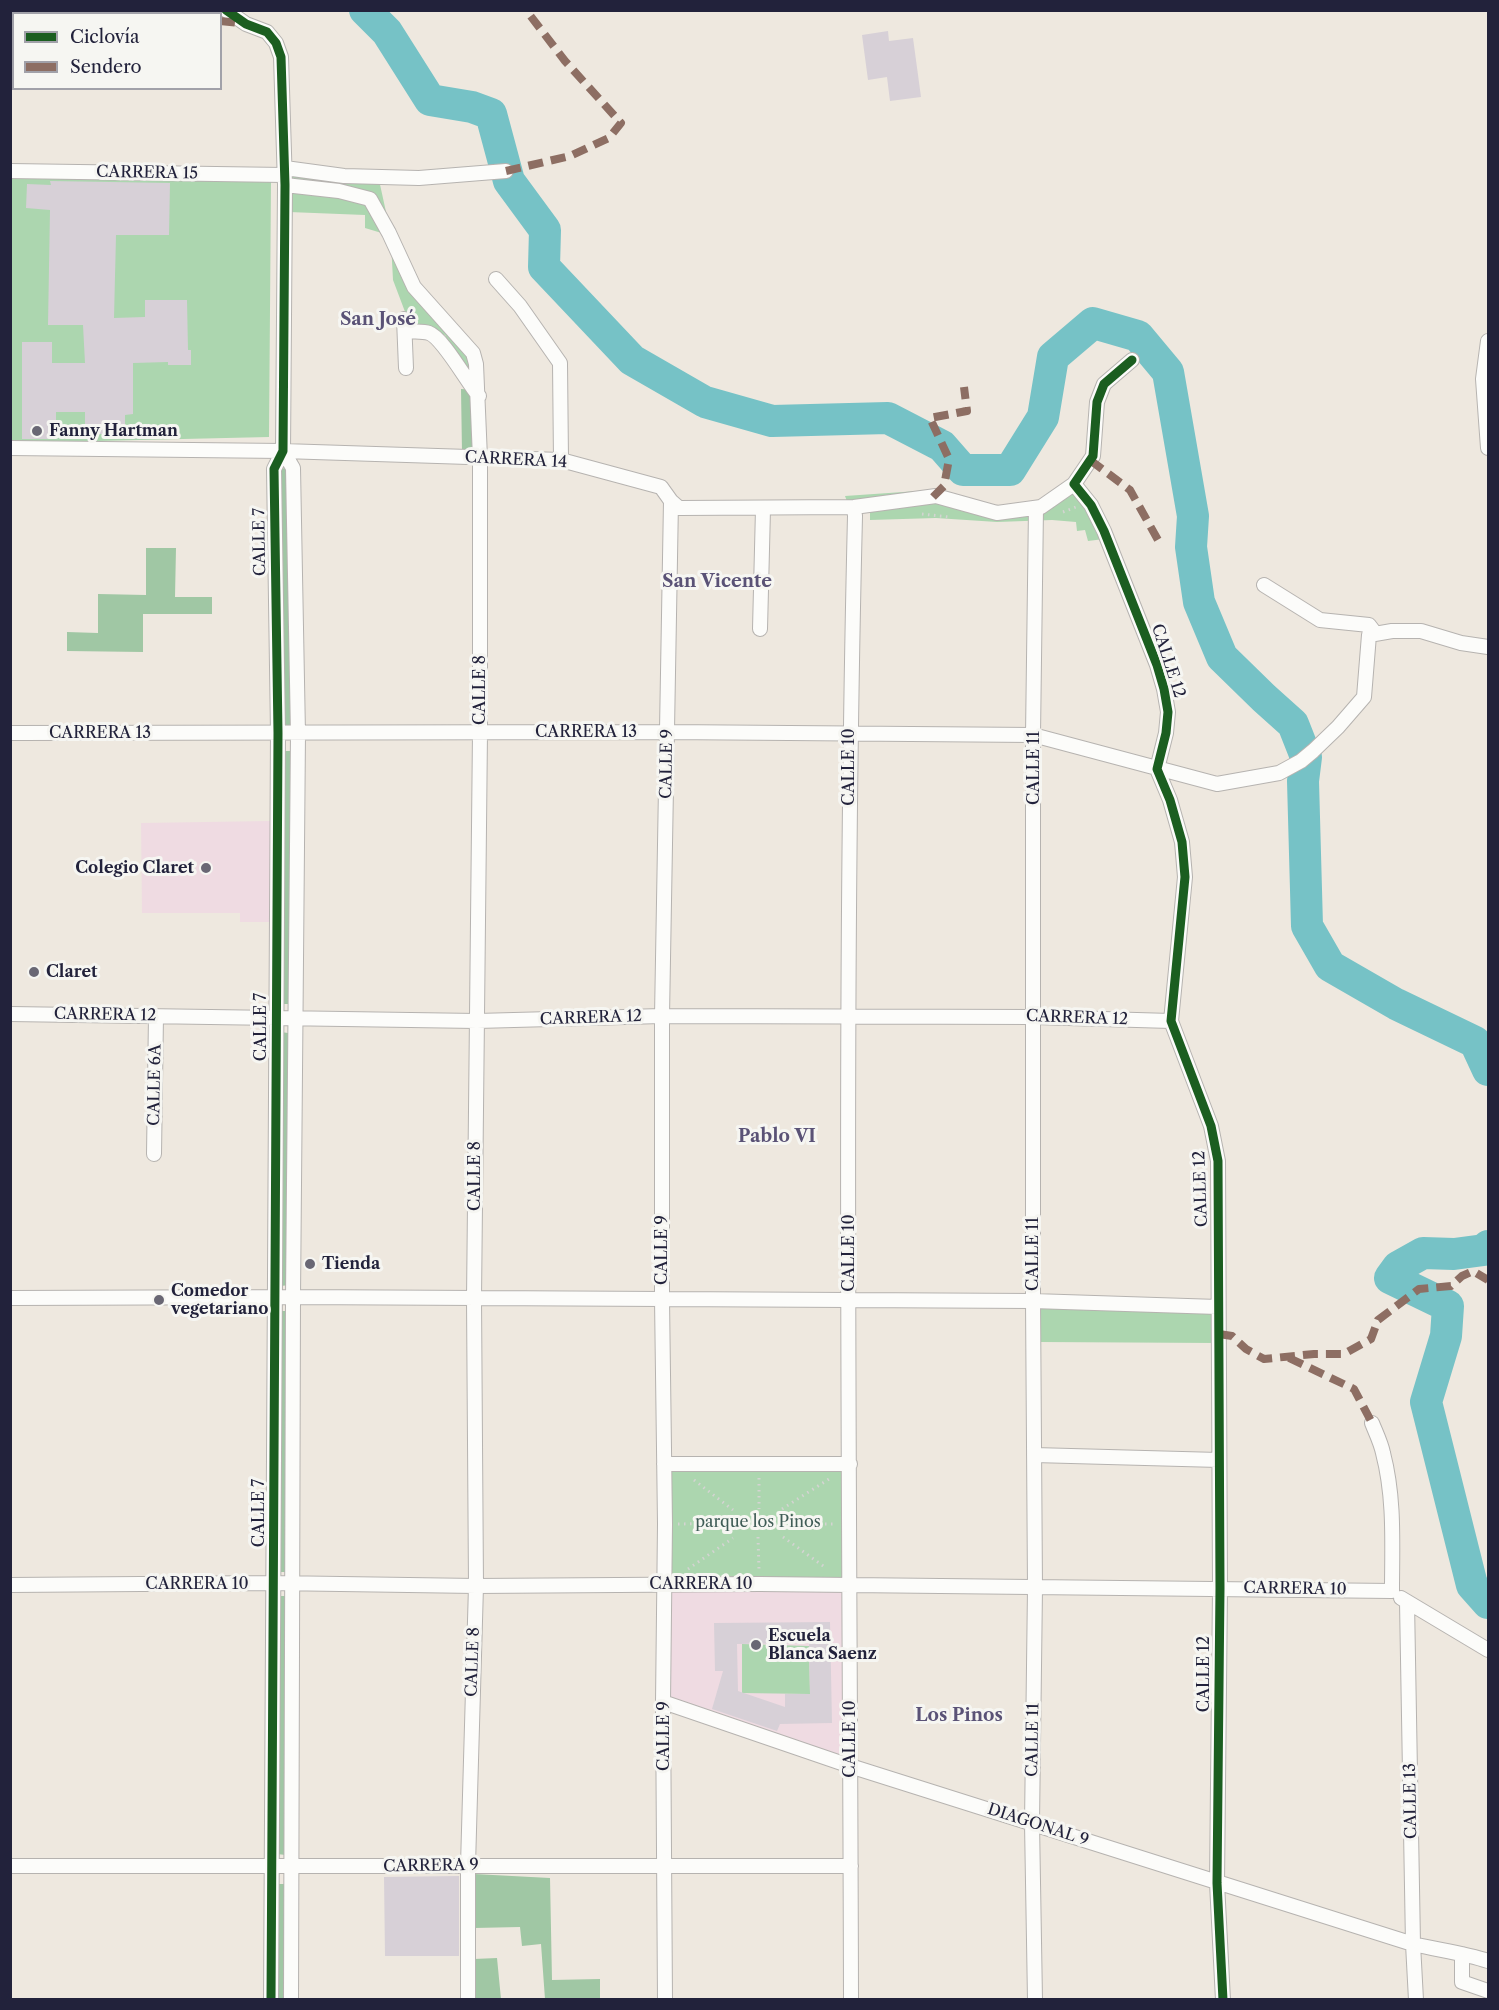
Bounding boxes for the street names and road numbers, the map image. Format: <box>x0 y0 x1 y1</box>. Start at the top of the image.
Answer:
street label: CARRERA 15 <box>96 163 198 183</box>
street label: CARRERA 14 <box>464 448 568 472</box>
street label: CALLE 7 <box>250 508 270 576</box>
street label: CALLE 12 <box>1147 622 1189 700</box>
street label: CALLE 8 <box>470 655 490 725</box>
street label: CARRERA 13 <box>535 722 637 742</box>
street label: CARRERA 13 <box>49 723 151 743</box>
street label: CALLE 10 <box>839 728 859 806</box>
street label: CALLE 9 <box>657 729 677 799</box>
street label: CALLE 11 <box>1024 731 1044 805</box>
street label: CALLE 7 <box>251 993 271 1061</box>
street label: CARRERA 12 <box>54 1005 156 1025</box>
street label: CARRERA 12 <box>540 1007 642 1029</box>
street label: CARRERA 12 <box>1026 1007 1128 1029</box>
street label: CALLE 6A <box>145 1044 165 1126</box>
street label: CALLE 8 <box>465 1141 485 1211</box>
street label: CALLE 12 <box>1190 1151 1212 1227</box>
street label: CALLE 10 <box>839 1214 859 1292</box>
street label: CALLE 9 <box>652 1215 672 1285</box>
street label: CALLE 11 <box>1023 1217 1043 1291</box>
street label: CALLE 7 <box>249 1479 269 1547</box>
street label: CARRERA 10 <box>145 1574 249 1594</box>
street label: CARRERA 10 <box>649 1574 753 1594</box>
street label: CARRERA 10 <box>1243 1579 1347 1599</box>
street label: CALLE 8 <box>462 1627 484 1697</box>
street label: CALLE 12 <box>1194 1636 1214 1712</box>
street label: CALLE 10 <box>840 1700 860 1778</box>
street label: CALLE 9 <box>654 1701 674 1771</box>
street label: CALLE 11 <box>1023 1703 1043 1777</box>
street label: CALLE 13 <box>1401 1763 1421 1839</box>
street label: DIAGONAL 9 <box>985 1800 1091 1850</box>
street label: CARRERA 9 <box>383 1856 479 1876</box>

